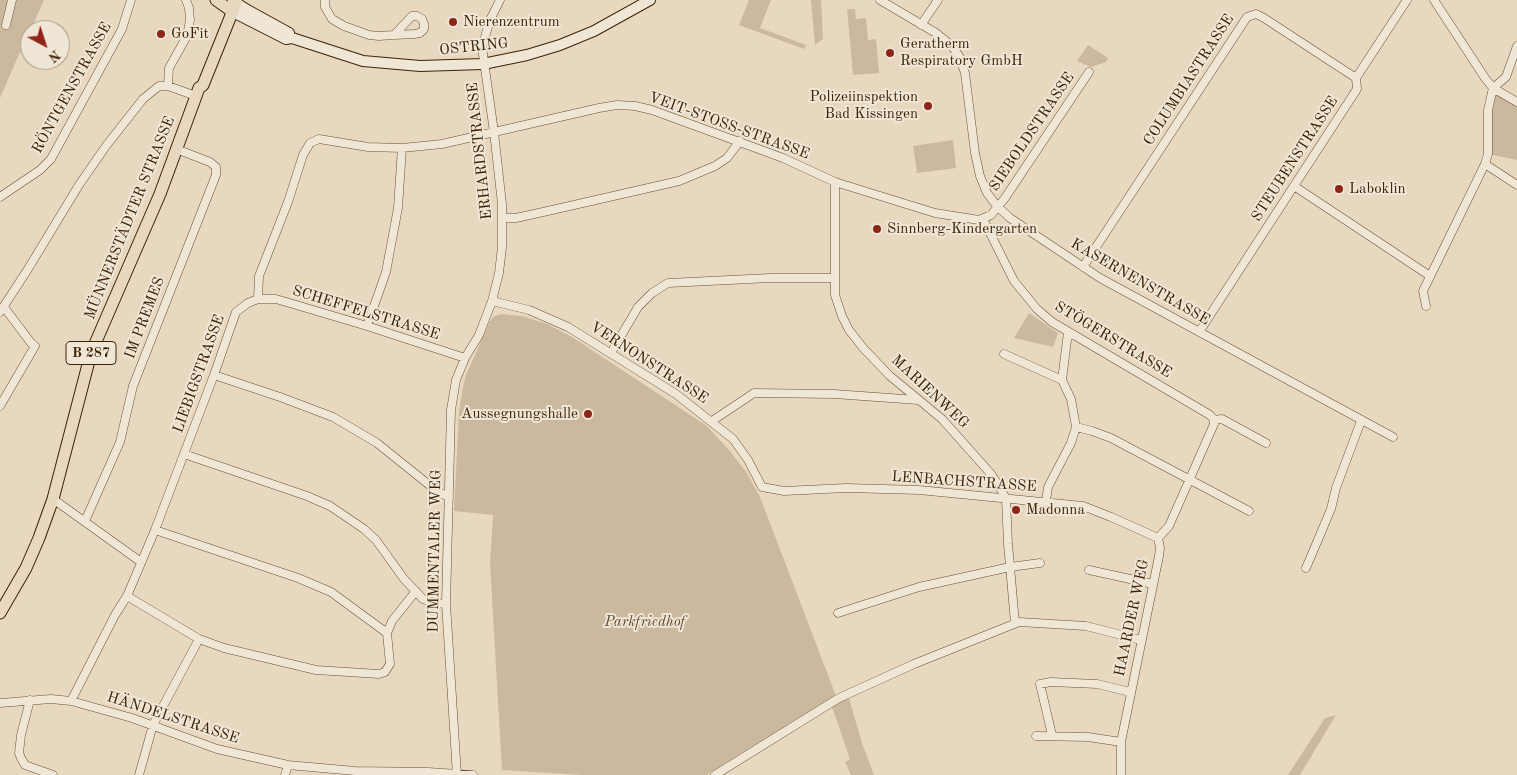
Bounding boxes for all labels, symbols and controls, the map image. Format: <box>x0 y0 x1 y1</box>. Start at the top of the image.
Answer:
street label: COLUMBIASTRASSE <box>1140 11 1238 149</box>
place label: Nierenzentrum <box>463 13 560 31</box>
marker: Nierenzentrum <box>447 16 459 28</box>
street label: RÖNTGENSTRASSE <box>28 19 116 157</box>
north arrow <box>20 20 70 70</box>
place label: GoFit <box>171 25 209 43</box>
marker: GoFit <box>155 28 167 40</box>
street label: OSTRING <box>438 34 510 60</box>
place label: Geratherm Respiratory GmbH <box>900 35 1023 70</box>
marker: Geratherm Respiratory GmbH <box>884 47 896 59</box>
street label: SIEBOLDSTRASSE <box>986 69 1078 195</box>
street label: ERHARDSTRASSE <box>464 81 496 221</box>
street label: VEIT-STOSS-STRASSE <box>646 88 812 164</box>
place label: Polizeiinspektion Bad Kissingen <box>810 88 918 123</box>
street label: STEUBENSTRASSE <box>1248 93 1342 225</box>
marker: Polizeiinspektion Bad Kissingen <box>922 100 934 112</box>
street label: MÜNNERSTÄDTER STRASSE <box>81 114 179 322</box>
place label: Laboklin <box>1349 180 1406 198</box>
marker: Laboklin <box>1333 183 1345 195</box>
place label: Sinnberg-Kindergarten <box>887 220 1037 238</box>
marker: Sinnberg-Kindergarten <box>871 223 883 235</box>
street label: KASERNENSTRASSE <box>1067 235 1213 329</box>
street label: IM PREMES <box>121 275 169 361</box>
street label: SCHEFFELSTRASSE <box>290 282 442 344</box>
street label: STÖGERSTRASSE <box>1051 298 1175 382</box>
street label: LIEBIGSTRASSE <box>169 312 229 436</box>
street label: VERNONSTRASSE <box>586 318 712 408</box>
road number: B 287 <box>66 342 116 364</box>
street label: MARIENWEG <box>887 351 973 433</box>
place label: Aussegnungshalle <box>461 405 578 423</box>
marker: Aussegnungshalle <box>582 408 594 420</box>
street label: LENBACHSTRASSE <box>891 468 1037 496</box>
street label: DUMMENTALER WEG <box>425 469 445 633</box>
place label: Madonna <box>1026 501 1085 519</box>
marker: Madonna <box>1010 504 1022 516</box>
street label: HAARDER WEG <box>1111 558 1153 678</box>
park label: Parkfriedhof <box>605 613 685 631</box>
street label: HÄNDELSTRASSE <box>105 688 241 748</box>

